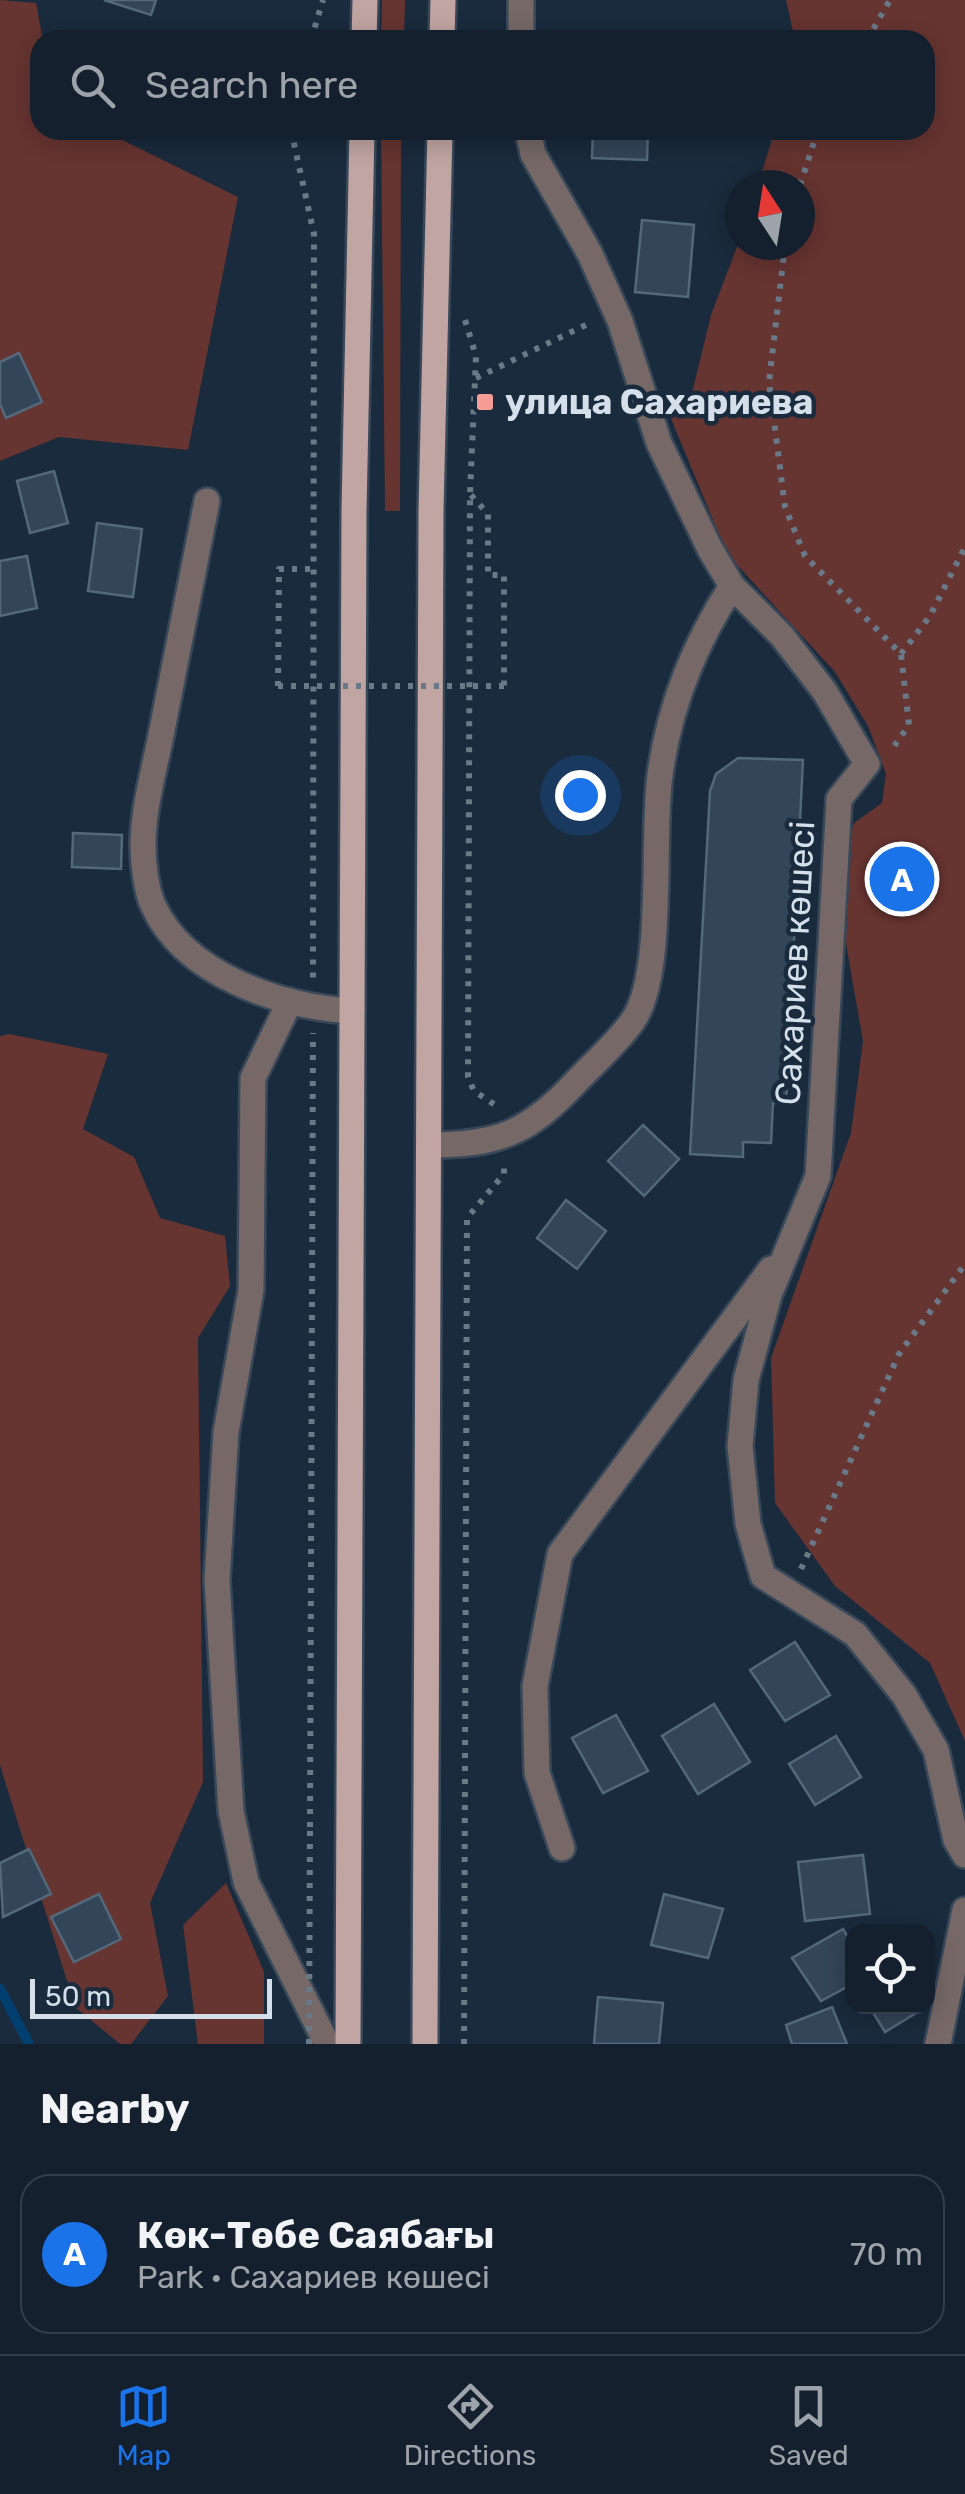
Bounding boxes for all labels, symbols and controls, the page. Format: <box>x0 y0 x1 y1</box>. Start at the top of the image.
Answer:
search box <box>30 30 935 140</box>
icon: search <box>65 58 120 113</box>
text: Search here <box>145 62 358 108</box>
north arrow <box>725 170 815 260</box>
place label: улица Сахариева <box>505 381 813 423</box>
marker: улица Сахариева <box>474 391 496 413</box>
your location <box>555 770 606 821</box>
street label: Сахариев көшесі <box>767 820 823 1106</box>
pin: A <box>870 842 934 916</box>
map controls <box>845 1924 935 2014</box>
button: locate <box>845 1924 935 2014</box>
scale bar <box>30 1974 272 2018</box>
text: 50 m <box>45 1980 111 2013</box>
text: Nearby <box>40 2084 190 2134</box>
text: Көк-Төбе Саябағы <box>137 2212 495 2258</box>
text: A <box>63 2235 86 2273</box>
text: 70 m <box>850 2235 923 2273</box>
text: Park · Сахариев көшесі <box>137 2258 490 2296</box>
tab: Map <box>116 2379 171 2472</box>
tab: Directions <box>404 2379 536 2472</box>
tab: Saved <box>769 2379 849 2472</box>

